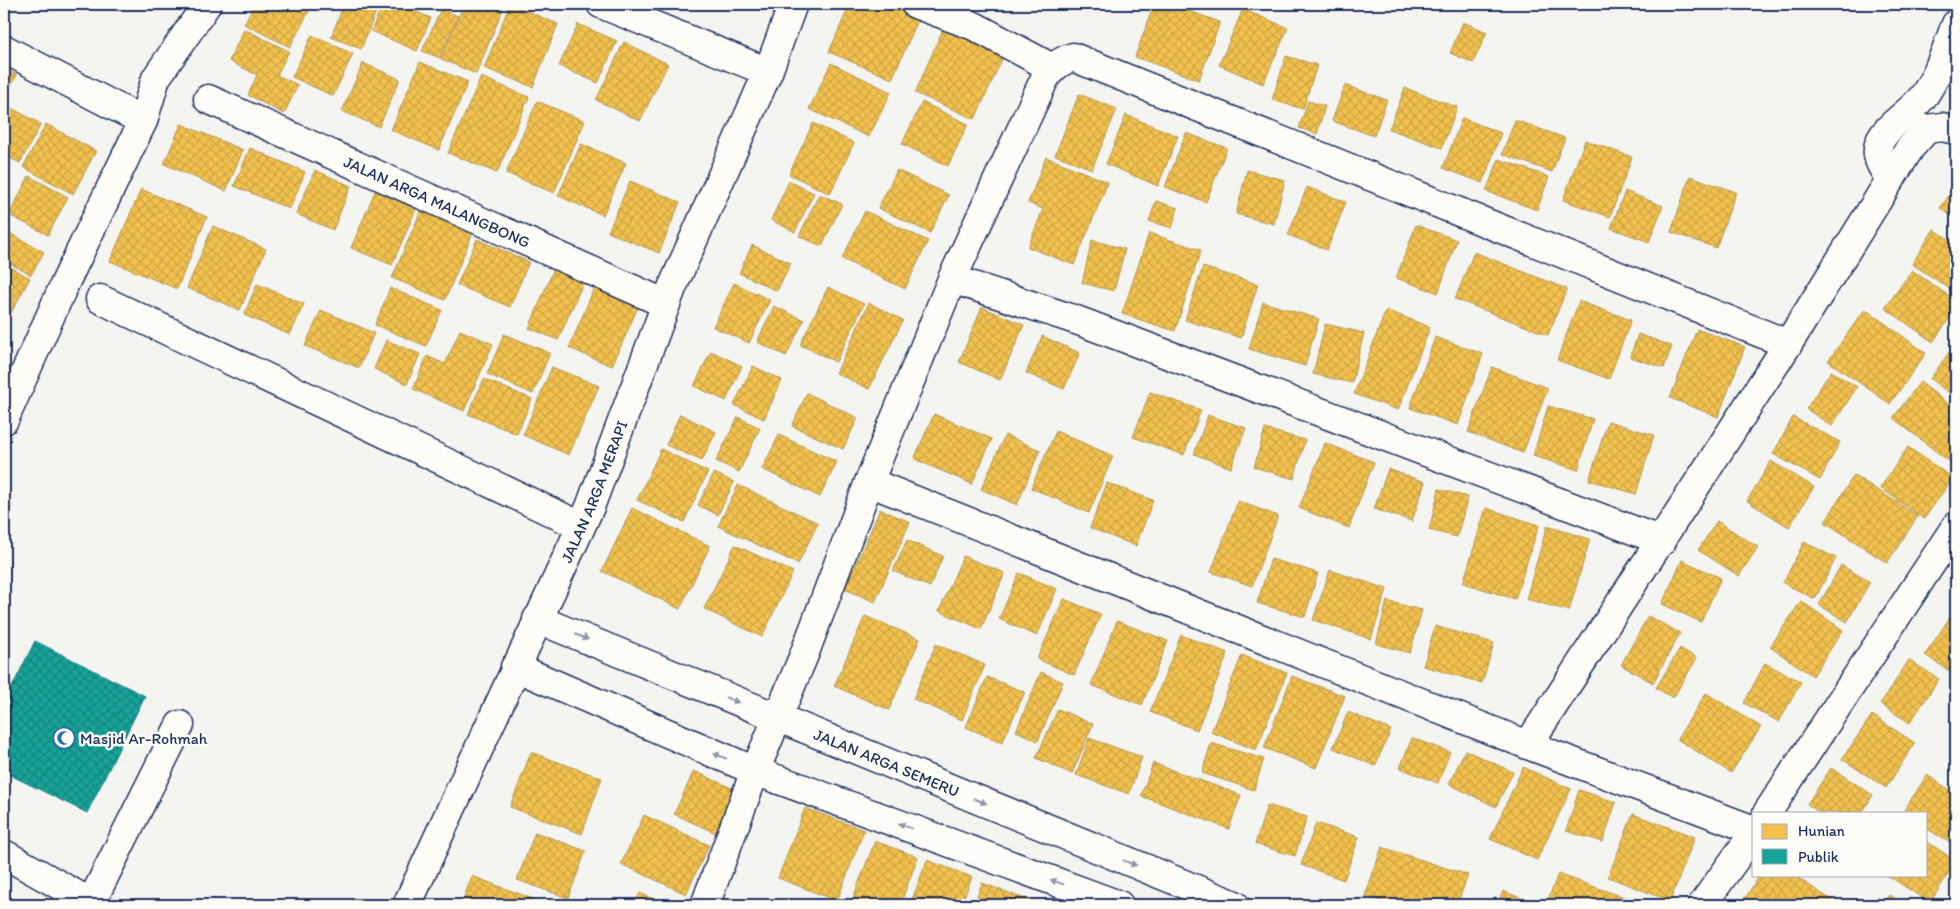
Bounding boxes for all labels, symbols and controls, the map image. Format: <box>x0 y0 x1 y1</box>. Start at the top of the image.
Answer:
street label: JALAN ARGA MALANGBONG <box>341 152 533 252</box>
street label: JALAN ARGA MERAPI <box>556 418 631 565</box>
one-way arrow <box>575 634 589 642</box>
one-way arrow <box>725 696 740 704</box>
street label: JALAN ARGA SEMERU <box>811 724 962 801</box>
mosque icon: Masjid Ar-Rohmah <box>52 726 76 750</box>
place label: Masjid Ar-Rohmah <box>80 729 208 748</box>
one-way arrow <box>713 751 727 759</box>
one-way arrow <box>973 797 988 805</box>
legend <box>1752 812 1928 876</box>
one-way arrow <box>897 822 912 830</box>
text: Hunian <box>1798 822 1845 840</box>
text: Publik <box>1798 848 1839 866</box>
one-way arrow <box>1123 859 1137 867</box>
one-way arrow <box>1049 878 1064 886</box>

